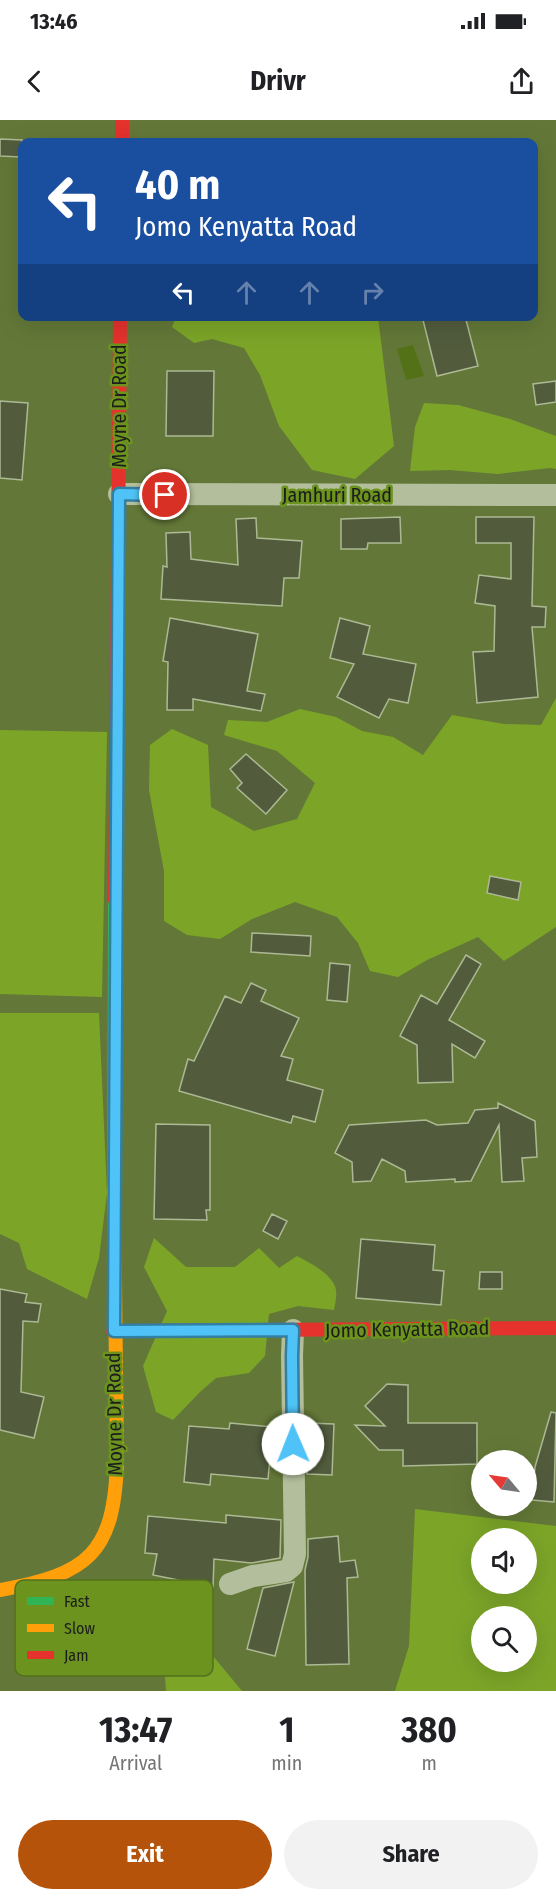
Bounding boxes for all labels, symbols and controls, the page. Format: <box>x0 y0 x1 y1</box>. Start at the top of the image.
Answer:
text: 13:46 <box>30 8 77 35</box>
icon: back <box>18 65 51 98</box>
text: Drivr <box>250 65 306 97</box>
icon: share <box>505 65 538 98</box>
text: 40 m <box>135 160 220 210</box>
icon: left <box>36 162 114 240</box>
text: Jomo Kenyatta Road <box>135 211 357 243</box>
icon: left <box>167 276 200 309</box>
icon: ahead <box>230 276 263 309</box>
icon: ahead <box>293 276 326 309</box>
icon: right <box>356 276 389 309</box>
street label: Moyne Dr Road <box>107 344 131 468</box>
pin <box>139 469 190 520</box>
icon: arrive <box>148 478 181 511</box>
street label: Jamhuri Road <box>282 483 392 507</box>
street label: Jomo Kenyatta Road <box>325 1316 489 1342</box>
street label: Moyne Dr Road <box>101 1352 127 1476</box>
position arrow <box>261 1412 325 1476</box>
north arrow <box>471 1450 537 1516</box>
map controls <box>471 1450 537 1672</box>
button: sound <box>471 1528 537 1594</box>
legend <box>15 1580 213 1676</box>
text: Fast <box>64 1592 91 1611</box>
button: search <box>471 1606 537 1672</box>
text: Slow <box>64 1619 95 1638</box>
text: Jam <box>64 1646 89 1665</box>
text: 13:47 <box>99 1708 172 1752</box>
text: 1 <box>279 1708 294 1752</box>
text: 380 <box>401 1708 457 1752</box>
text: Arrival <box>109 1751 162 1775</box>
text: min <box>271 1751 302 1775</box>
text: m <box>421 1751 437 1775</box>
button: Exit <box>18 1820 272 1889</box>
button: Share <box>284 1820 538 1889</box>

